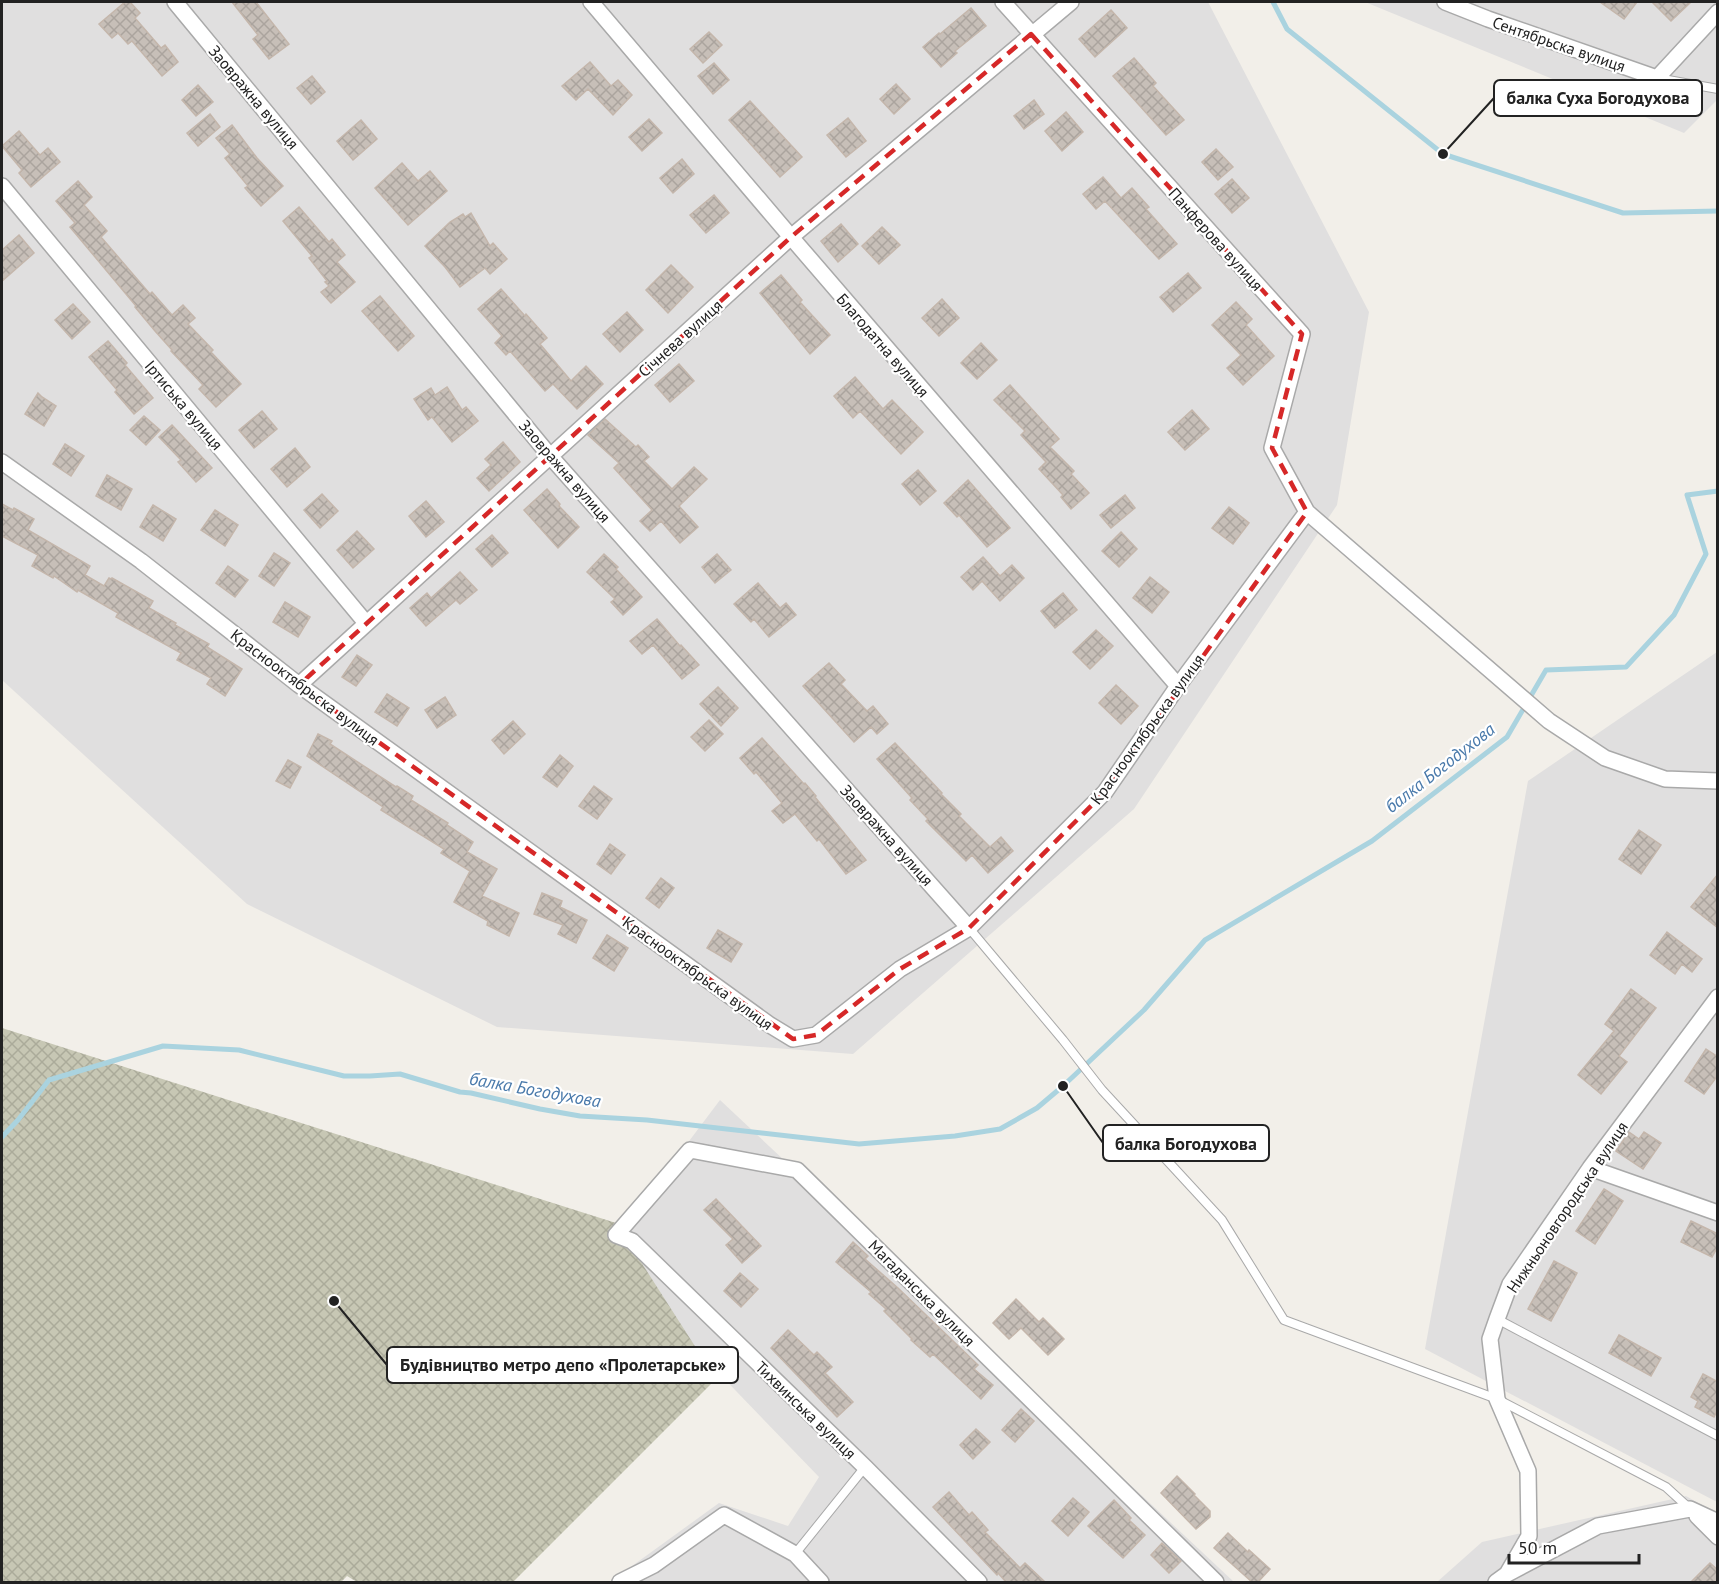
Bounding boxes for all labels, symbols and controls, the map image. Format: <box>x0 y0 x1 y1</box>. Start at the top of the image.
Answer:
street label: Сентябрьска вулиця <box>1490 12 1628 76</box>
street label: Заовражна вулиця <box>205 41 303 153</box>
callout: балка Суха Богодухова <box>1494 80 1702 116</box>
text: балка Суха Богодухова <box>1507 86 1689 109</box>
street label: Панферова вулиця <box>1164 183 1268 295</box>
street label: Благодатна вулиця <box>832 289 934 401</box>
street label: Січнева вулиця <box>634 295 726 381</box>
street label: Іртиська вулиця <box>141 356 227 454</box>
street label: Заовражна вулиця <box>515 416 615 526</box>
street label: Краснооктябрьска вулиця <box>227 625 383 749</box>
street label: Краснооктябрьска вулиця <box>1086 650 1208 808</box>
water label: балка Богодухова <box>1380 717 1499 818</box>
street label: Заовражна вулиця <box>836 780 938 890</box>
street label: Краснооктябрьска вулиця <box>619 912 777 1034</box>
water label: балка Богодухова <box>468 1067 603 1112</box>
street label: Нижньоновгородська вулиця <box>1502 1117 1632 1297</box>
callout: балка Богодухова <box>1103 1125 1269 1161</box>
text: балка Богодухова <box>1115 1132 1257 1155</box>
street label: Магаданська вулиця <box>865 1236 979 1350</box>
callout: Будівництво метро депо «Пролетарське» <box>387 1347 738 1383</box>
text: Будівництво метро депо «Пролетарське» <box>400 1353 726 1376</box>
street label: Тихвинська вулиця <box>751 1357 861 1463</box>
scale bar <box>1509 1527 1640 1565</box>
text: 50 m <box>1518 1536 1557 1559</box>

